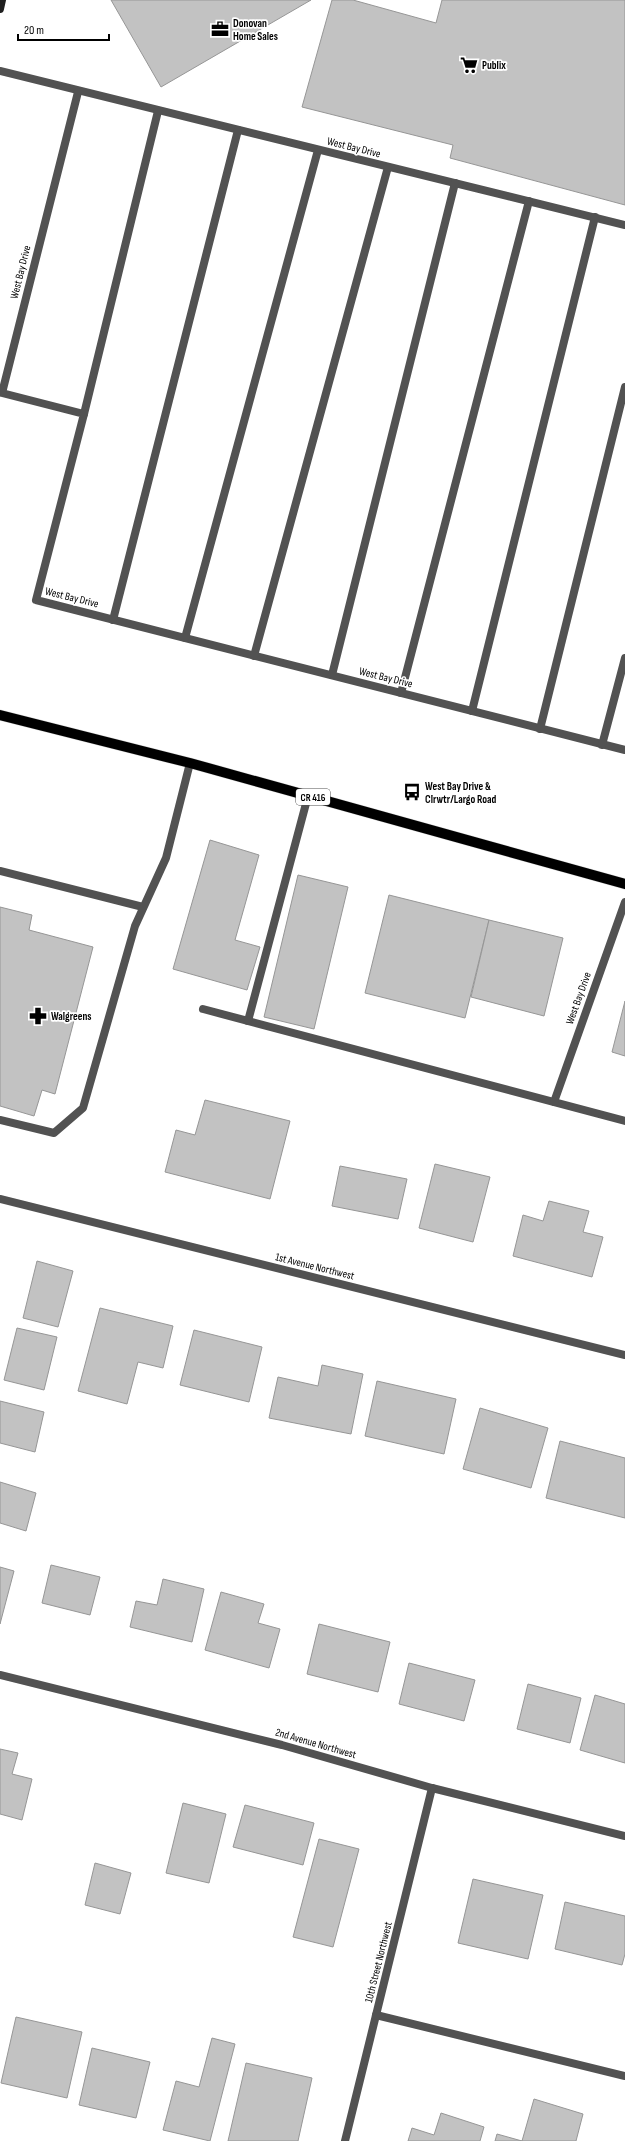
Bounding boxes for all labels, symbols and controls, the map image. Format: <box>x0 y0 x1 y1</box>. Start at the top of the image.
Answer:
scale bar <box>18 16 109 42</box>
place label: Donovan Home Sales <box>233 17 278 43</box>
office icon: Donovan Home Sales <box>210 19 230 39</box>
text: 20 m <box>24 23 44 38</box>
supermarket icon: Publix <box>459 55 479 75</box>
place label: Publix <box>482 59 506 72</box>
street label: West Bay Drive <box>326 135 382 160</box>
street label: West Bay Drive <box>8 244 33 300</box>
street label: West Bay Drive <box>44 585 100 610</box>
street label: West Bay Drive <box>358 665 414 690</box>
place label: West Bay Drive & Clrwtr/Largo Road <box>425 780 497 806</box>
bus stop icon: West Bay Drive & Clrwtr/Largo Road <box>402 782 422 802</box>
road number: CR 416 <box>296 789 330 805</box>
street label: West Bay Drive <box>563 970 594 1026</box>
pharmacy icon: Walgreens <box>28 1006 48 1026</box>
place label: Walgreens <box>51 1010 92 1023</box>
street label: 1st Avenue Northwest <box>274 1250 356 1283</box>
street label: 2nd Avenue Northwest <box>274 1726 358 1761</box>
street label: 10th Street Northwest <box>362 1920 395 2004</box>

